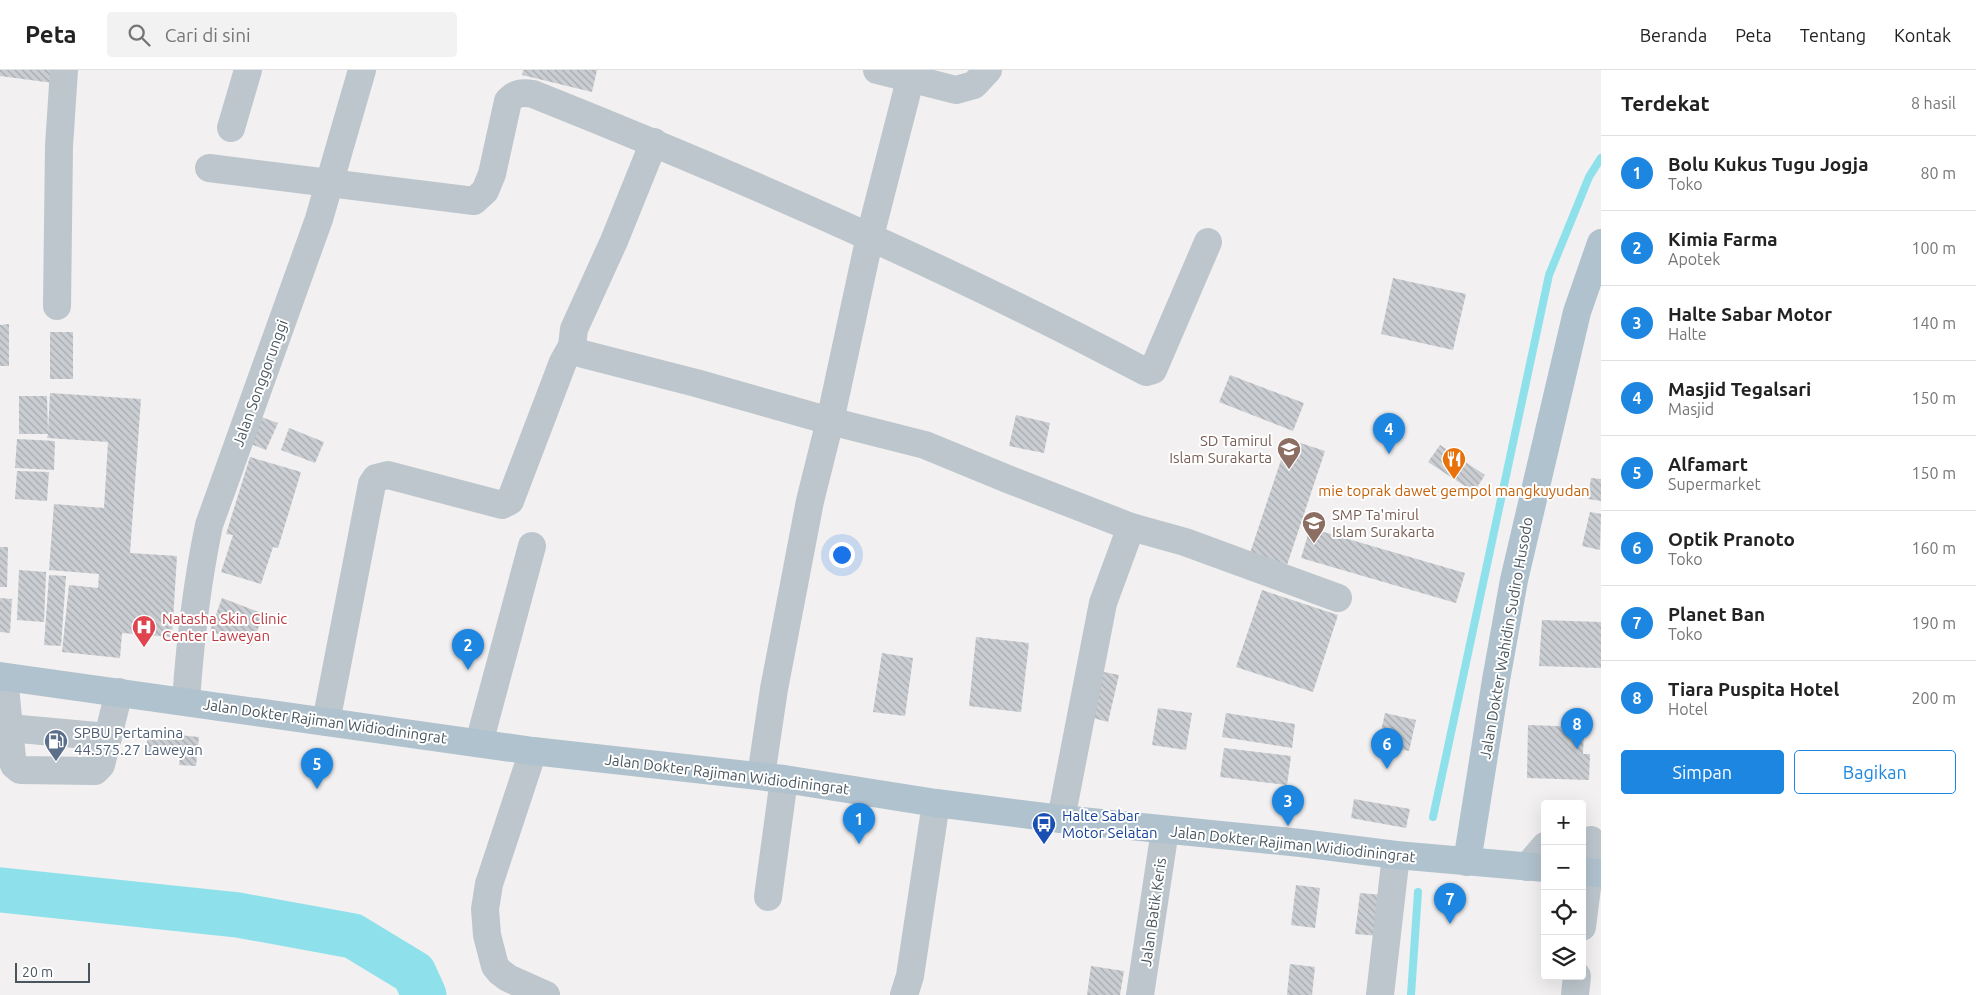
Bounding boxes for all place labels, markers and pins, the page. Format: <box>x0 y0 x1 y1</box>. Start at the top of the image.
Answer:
pin: 4 <box>1373 413 1405 454</box>
place label: SD Tamirul Islam Surakarta <box>1169 432 1272 466</box>
school or university icon: SD Tamirul Islam Surakarta <box>1276 436 1302 470</box>
restaurant icon: mie toprak dawet gempol mangkuyudan <box>1441 446 1467 480</box>
place label: mie toprak dawet gempol mangkuyudan <box>1318 482 1590 499</box>
place label: SMP Ta'mirul Islam Surakarta <box>1332 506 1435 540</box>
school or university icon: SMP Ta'mirul Islam Surakarta <box>1301 510 1327 544</box>
place label: Natasha Skin Clinic Center Laweyan <box>162 610 287 644</box>
hospital icon: Natasha Skin Clinic Center Laweyan <box>131 614 157 648</box>
pin: 2 <box>452 629 484 670</box>
pin: 8 <box>1561 708 1593 749</box>
place label: SPBU Pertamina 44.575.27 Laweyan <box>74 724 203 758</box>
fuel station icon: SPBU Pertamina 44.575.27 Laweyan <box>43 728 69 762</box>
pin: 6 <box>1371 728 1403 769</box>
pin: 5 <box>301 748 333 789</box>
pin: 3 <box>1272 785 1304 826</box>
pin: 1 <box>843 803 875 844</box>
place label: Halte Sabar Motor Selatan <box>1062 807 1158 841</box>
bus stop icon: Halte Sabar Motor Selatan <box>1031 811 1057 845</box>
pin: 7 <box>1434 883 1466 924</box>

